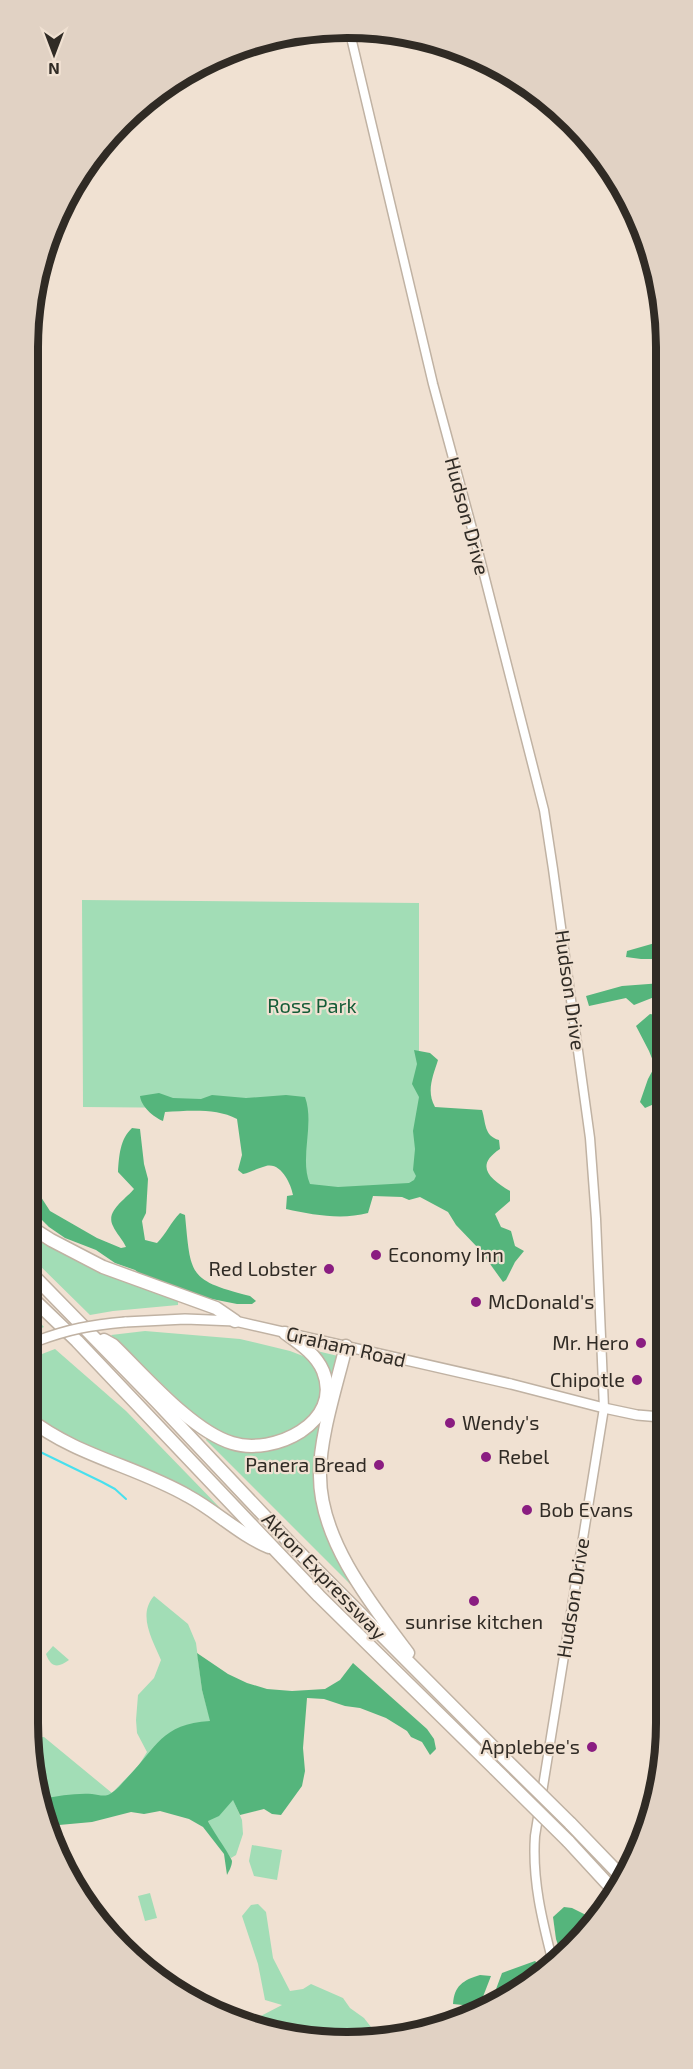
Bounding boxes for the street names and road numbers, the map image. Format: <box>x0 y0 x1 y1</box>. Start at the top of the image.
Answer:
street label: Hudson Drive <box>441 454 495 577</box>
street label: Hudson Drive <box>551 928 591 1052</box>
street label: Graham Road <box>284 1321 408 1371</box>
street label: Akron Expressway <box>258 1507 392 1644</box>
street label: Hudson Drive <box>551 1536 593 1660</box>

